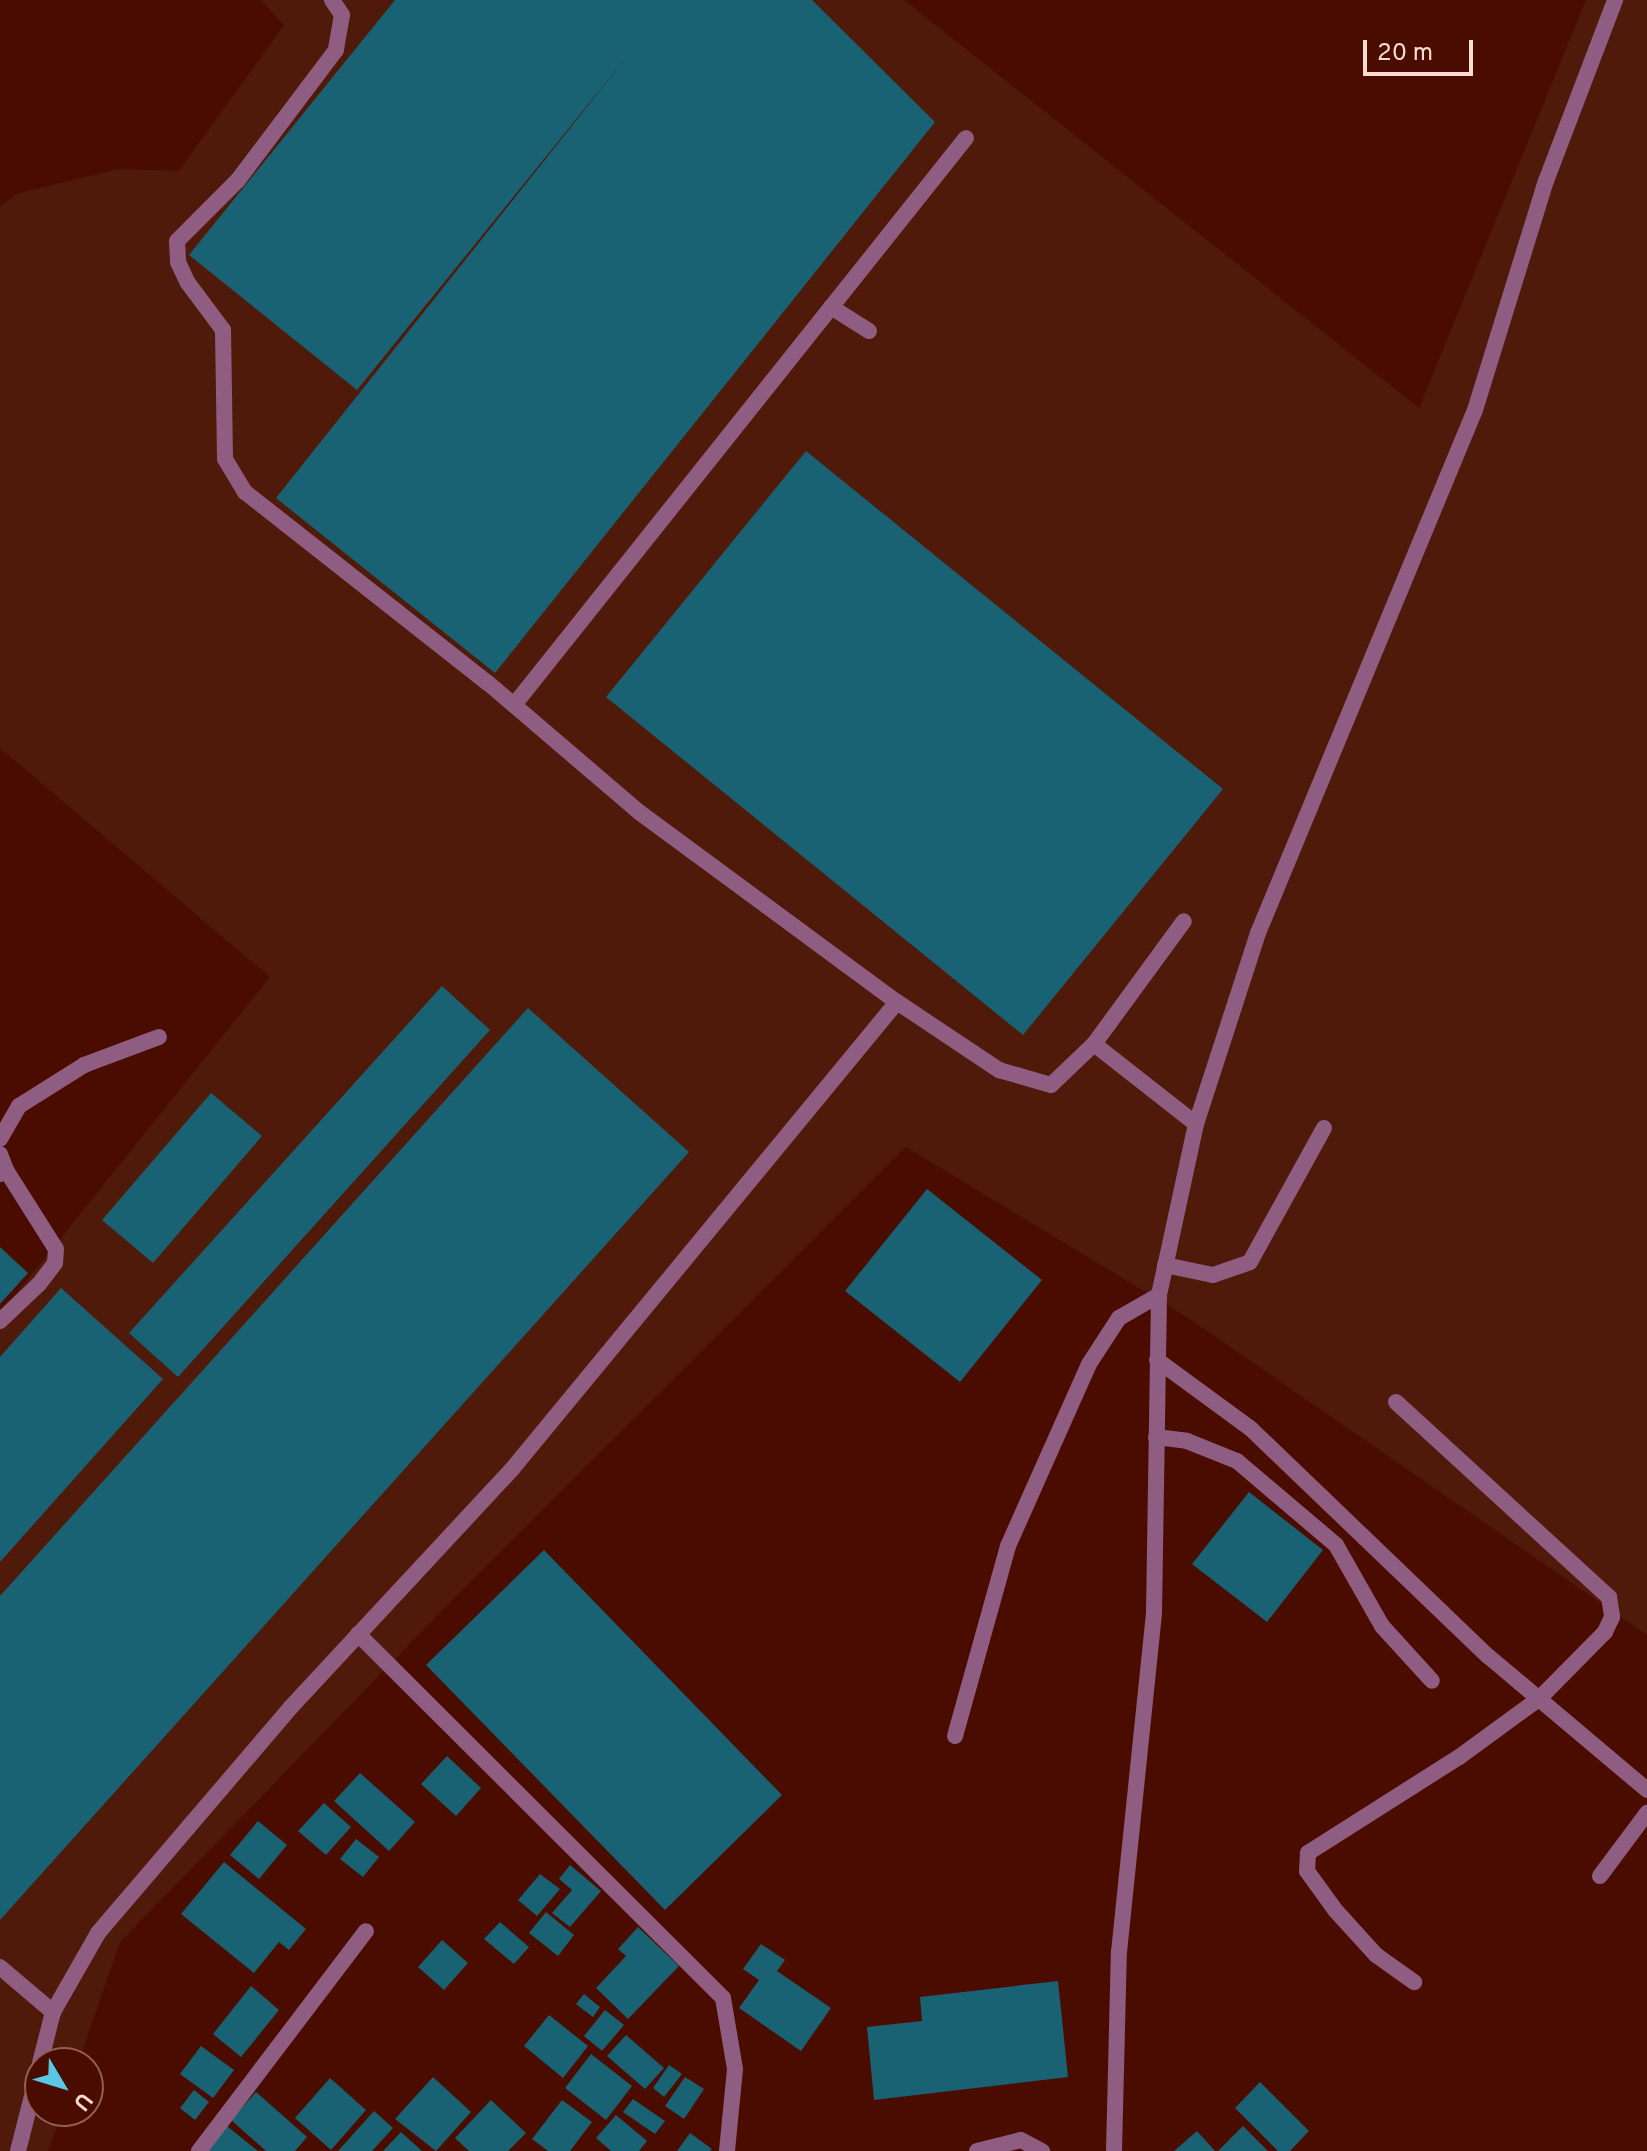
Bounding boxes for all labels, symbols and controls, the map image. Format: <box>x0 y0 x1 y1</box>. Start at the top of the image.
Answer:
scale bar <box>1367 24 1477 74</box>
text: 20 m <box>1377 39 1433 69</box>
north arrow <box>24 2047 104 2127</box>
text: U <box>66 2086 97 2115</box>

